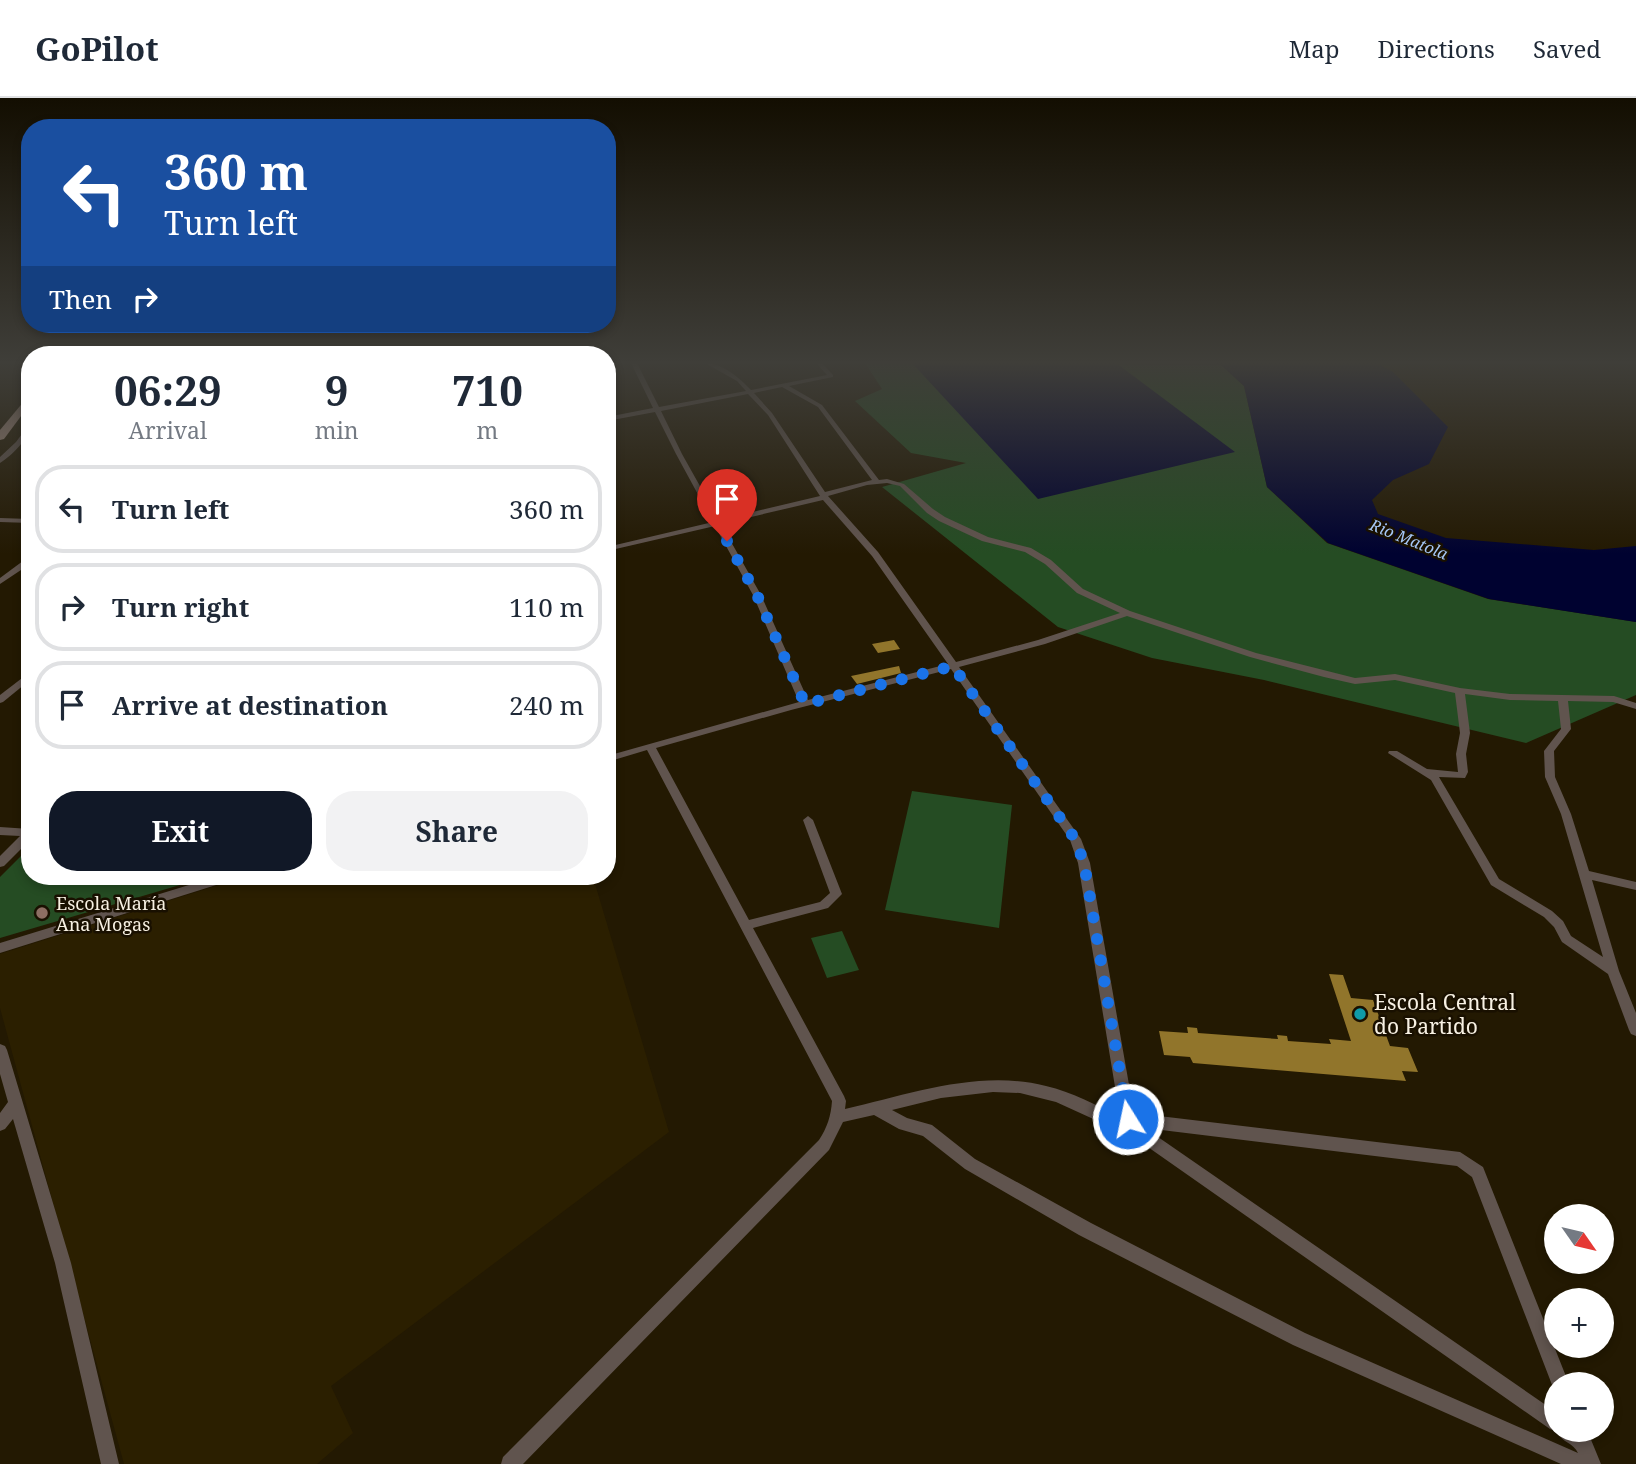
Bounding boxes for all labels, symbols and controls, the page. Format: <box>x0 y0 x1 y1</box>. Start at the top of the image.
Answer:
text: GoPilot <box>35 26 159 71</box>
text: Map <box>1289 32 1340 65</box>
text: Directions <box>1378 32 1495 65</box>
text: Saved <box>1533 32 1601 65</box>
text: 360 m <box>164 138 308 204</box>
icon: left <box>49 147 140 238</box>
text: Turn left <box>164 201 298 244</box>
icon: right <box>126 280 164 318</box>
text: Then <box>49 281 112 317</box>
text: 06:29 <box>114 361 222 418</box>
text: 9 <box>325 361 349 418</box>
text: 710 <box>452 361 523 418</box>
text: Arrival <box>129 414 207 446</box>
text: min <box>315 414 359 446</box>
text: m <box>476 414 498 446</box>
pin <box>697 469 757 541</box>
icon: arrive <box>708 480 746 518</box>
icon: left <box>53 490 91 528</box>
text: Turn left <box>112 491 229 527</box>
text: 360 m <box>509 491 584 527</box>
water label: Rio Matola <box>1366 513 1452 565</box>
icon: right <box>53 588 91 626</box>
text: Turn right <box>112 589 249 625</box>
text: 110 m <box>509 589 584 625</box>
icon: arrive <box>53 686 91 724</box>
text: Arrive at destination <box>112 687 388 723</box>
text: 240 m <box>509 687 584 723</box>
button: Exit <box>49 791 312 871</box>
button: Share <box>326 791 588 871</box>
place label: Escola María Ana Mogas <box>56 891 166 936</box>
marker: Escola María Ana Mogas <box>34 905 50 921</box>
place label: Escola Central do Partido <box>1374 988 1516 1040</box>
marker: Escola Central do Partido <box>1352 1006 1368 1022</box>
position arrow <box>1091 1082 1165 1156</box>
north arrow <box>1544 1204 1614 1274</box>
map controls <box>1544 1204 1614 1442</box>
button: + <box>1544 1288 1614 1358</box>
button: − <box>1544 1372 1614 1442</box>

